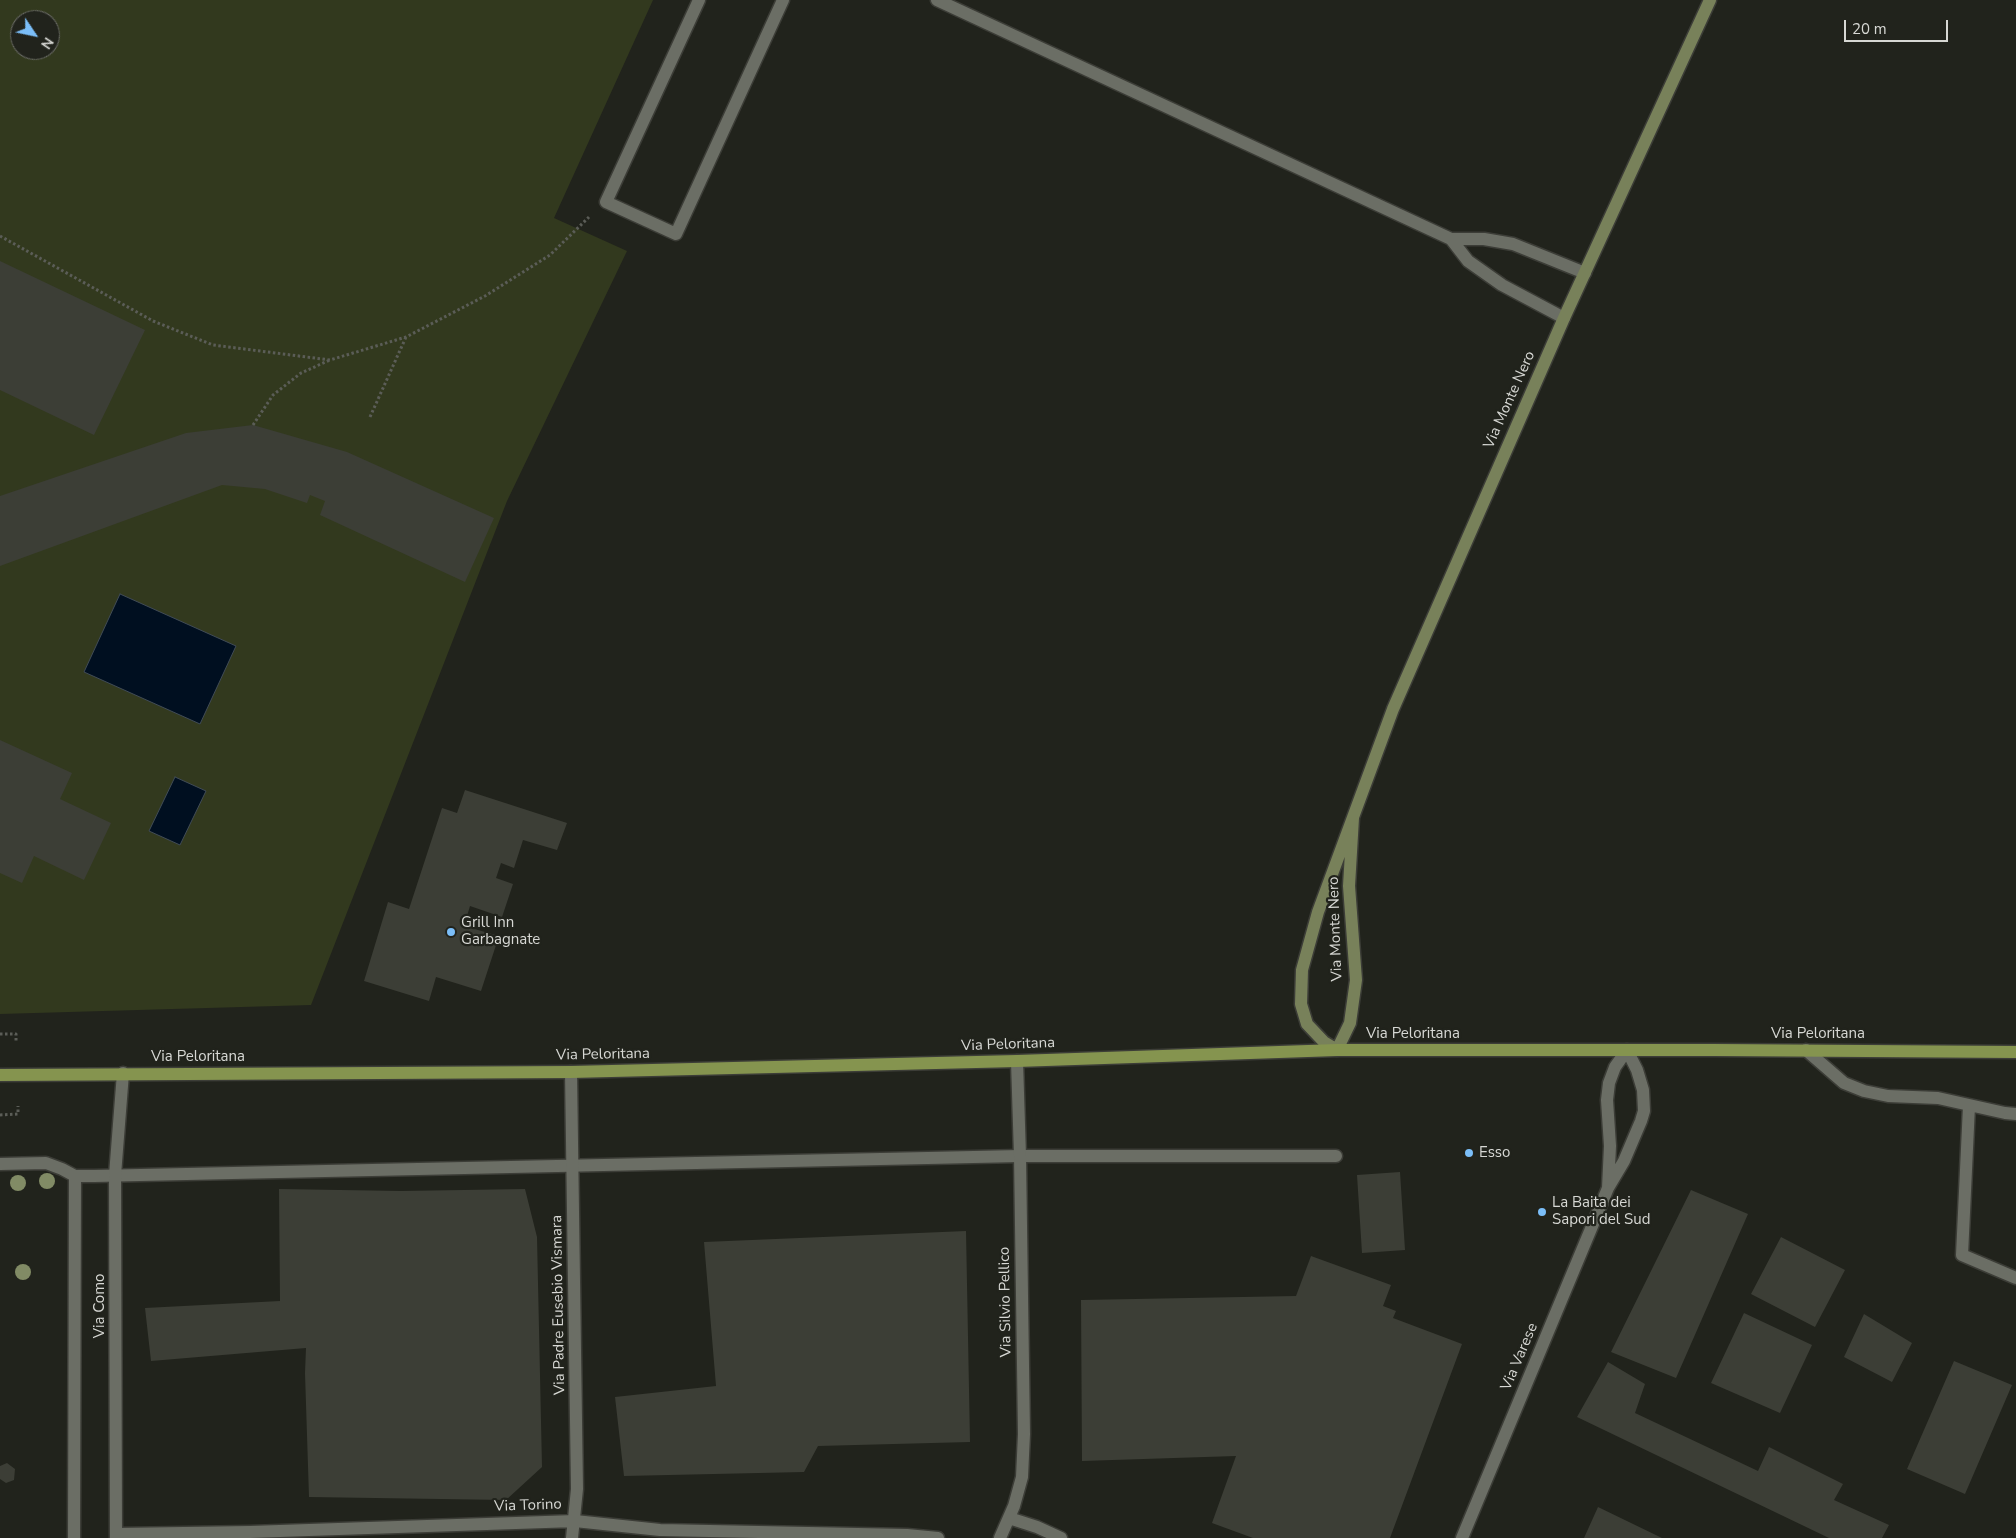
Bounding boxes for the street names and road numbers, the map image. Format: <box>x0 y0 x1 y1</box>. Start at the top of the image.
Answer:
street label: Via Monte Nero <box>1480 348 1540 452</box>
street label: Via Monte Nero <box>1325 876 1347 982</box>
street label: Via Peloritana <box>1366 1025 1460 1043</box>
street label: Via Peloritana <box>1771 1025 1865 1043</box>
street label: Via Peloritana <box>961 1034 1055 1056</box>
street label: Via Peloritana <box>556 1045 650 1065</box>
street label: Via Peloritana <box>151 1048 245 1066</box>
street label: Via Padre Eusebio Vismara <box>548 1215 570 1395</box>
street label: Via Silvio Pellico <box>996 1247 1016 1357</box>
street label: Via Como <box>91 1274 109 1338</box>
street label: Via Varese <box>1498 1321 1542 1393</box>
street label: Via Torino <box>494 1496 562 1516</box>

